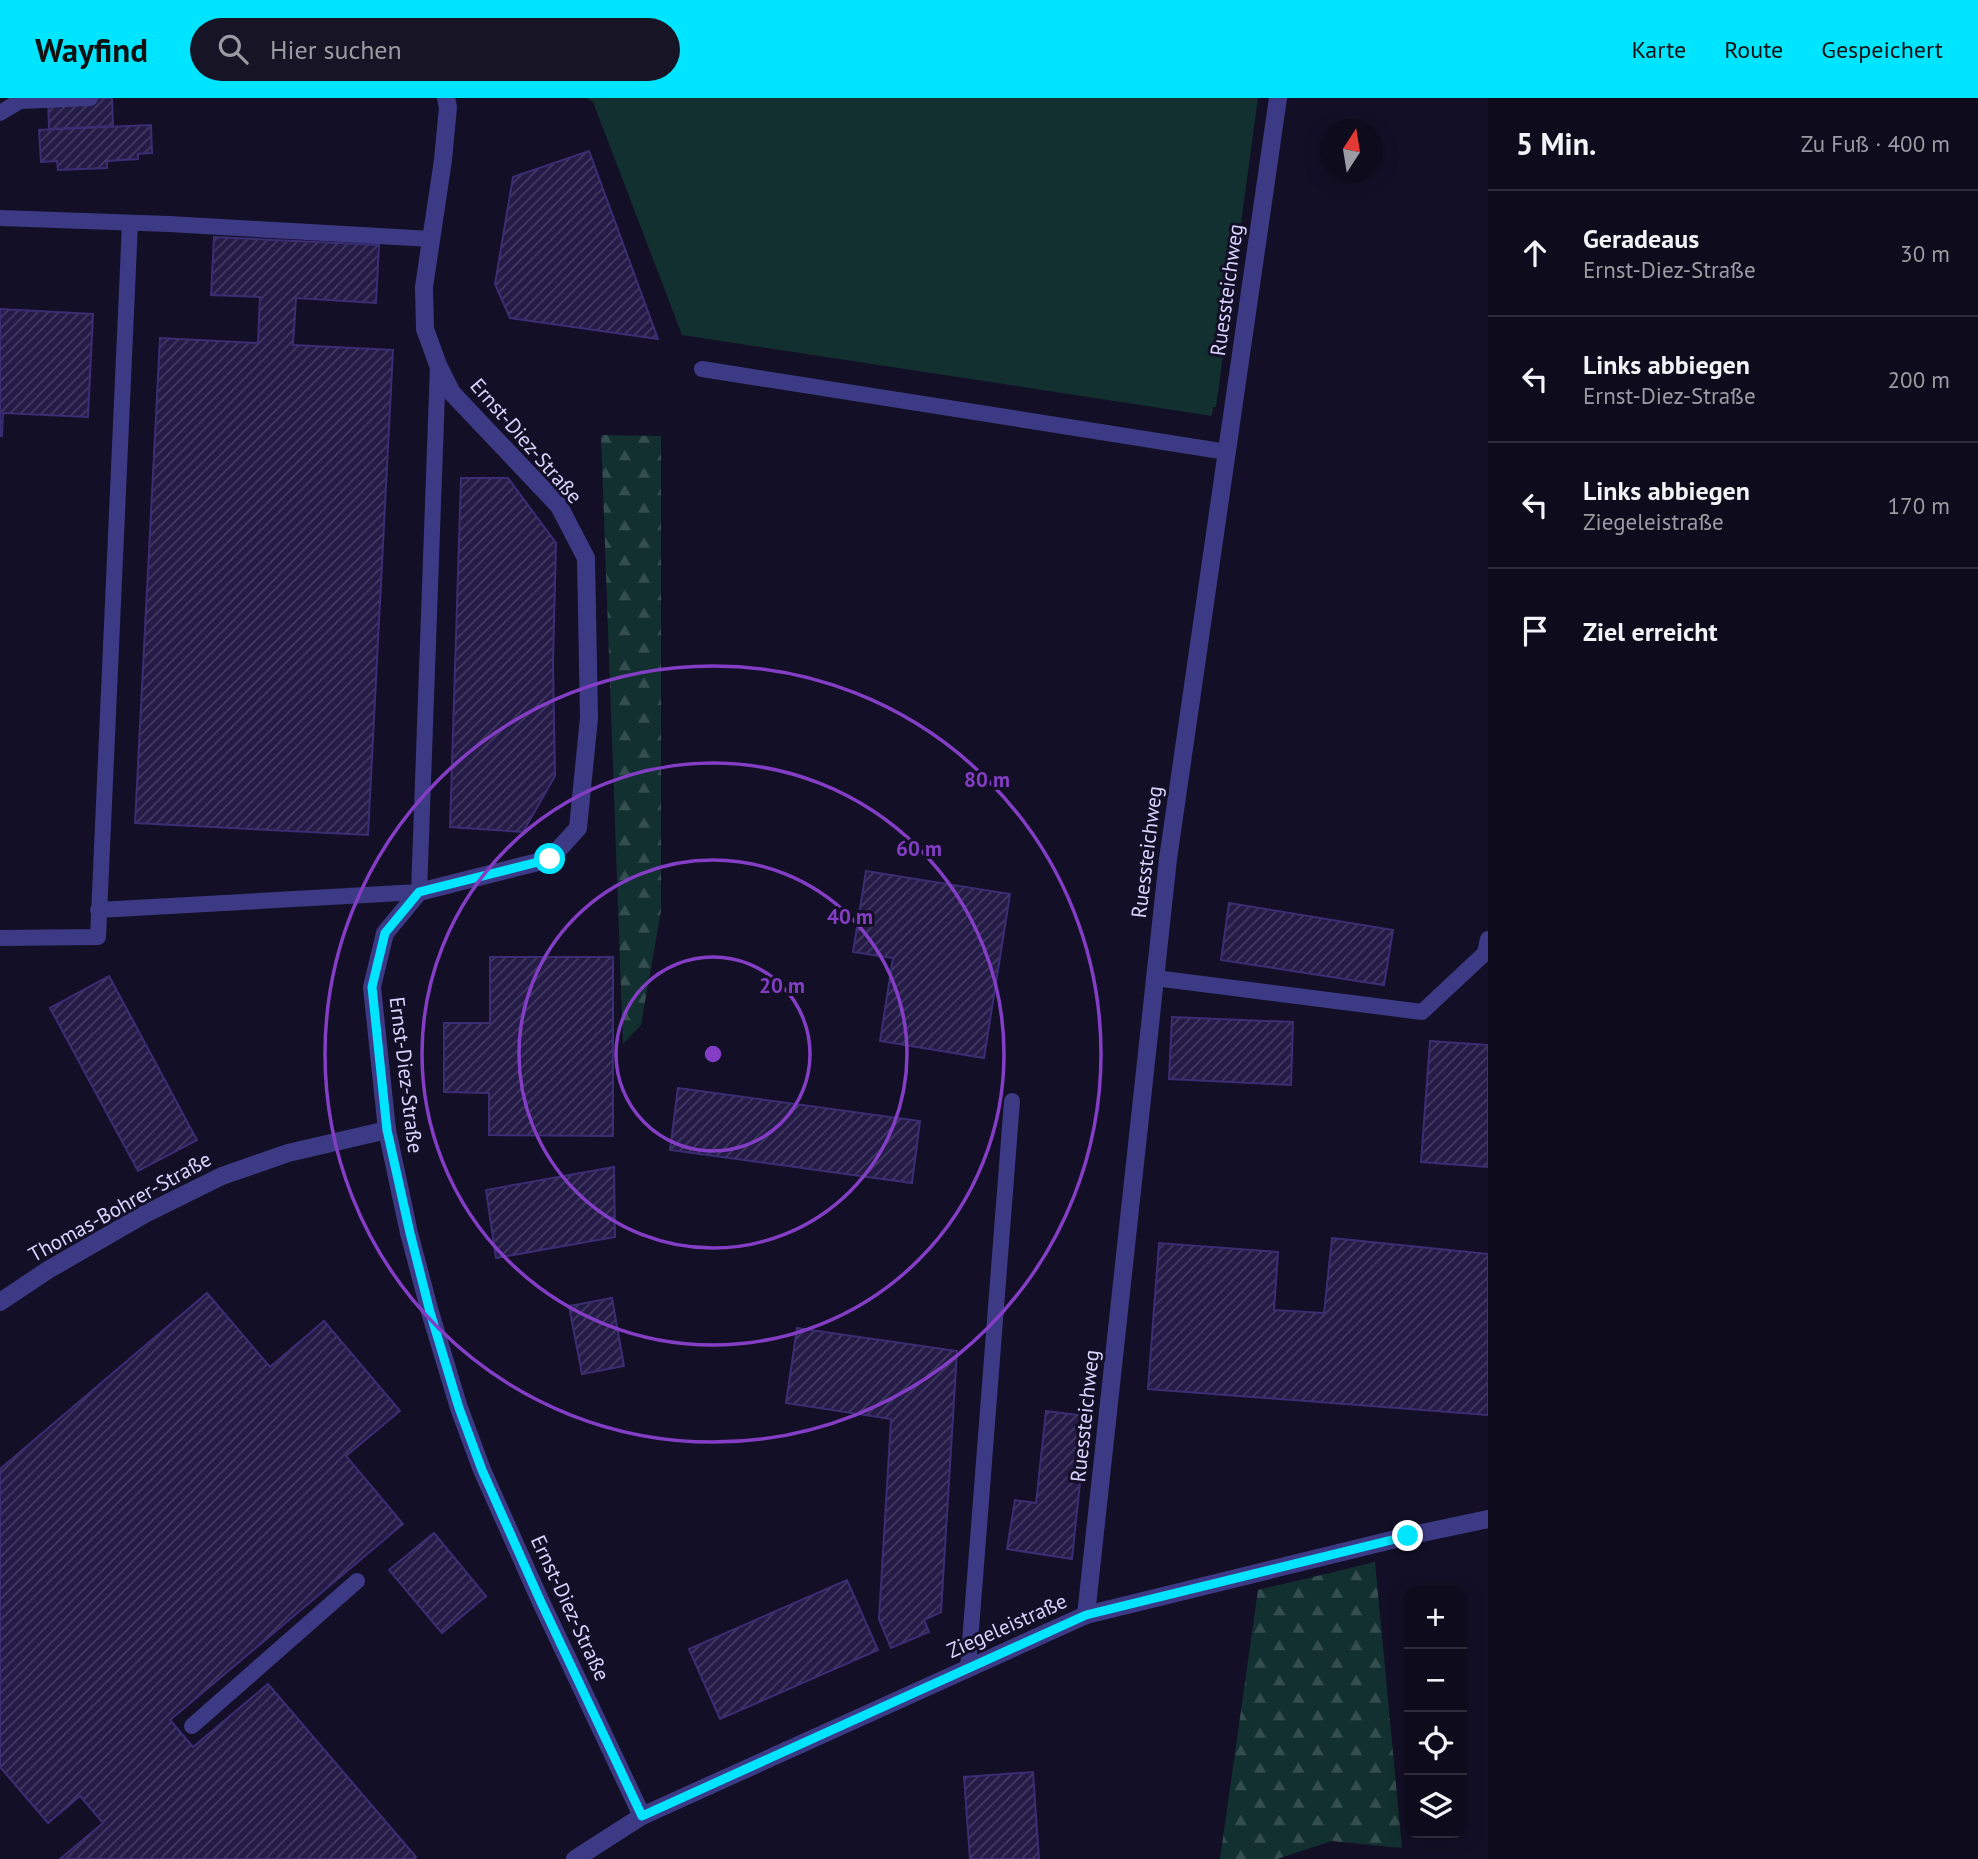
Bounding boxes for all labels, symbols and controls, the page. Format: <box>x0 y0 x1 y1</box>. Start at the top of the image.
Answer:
search box <box>190 18 680 81</box>
text: Wayfind <box>35 28 148 71</box>
icon: search <box>214 30 252 68</box>
text: Hier suchen <box>270 33 402 66</box>
text: Karte <box>1631 34 1686 65</box>
text: Route <box>1724 34 1783 65</box>
text: Gespeichert <box>1821 34 1943 65</box>
north arrow <box>1320 119 1383 182</box>
text: 5 Min. <box>1516 124 1596 163</box>
text: Zu Fuß · 400 m <box>1801 129 1950 158</box>
street label: Ruessteichweg <box>1204 222 1249 358</box>
text: Geradeaus <box>1583 222 1699 255</box>
icon: ahead <box>1516 234 1554 272</box>
text: 30 m <box>1900 239 1950 268</box>
text: Ernst-Diez-Straße <box>1583 255 1756 284</box>
text: Links abbiegen <box>1583 348 1750 381</box>
icon: left <box>1516 360 1554 398</box>
text: 200 m <box>1888 365 1950 394</box>
street label: Ernst-Diez-Straße <box>465 372 588 509</box>
text: Ernst-Diez-Straße <box>1583 381 1756 410</box>
text: Links abbiegen <box>1583 474 1750 507</box>
icon: left <box>1516 486 1554 524</box>
text: 170 m <box>1888 491 1950 520</box>
text: Ziegeleistraße <box>1583 507 1724 536</box>
icon: arrive <box>1516 612 1554 650</box>
text: Ziel erreicht <box>1583 615 1718 648</box>
text: 80 m <box>964 766 1010 793</box>
street label: Ruessteichweg <box>1125 784 1168 920</box>
text: 60 m <box>896 835 942 862</box>
route start <box>534 843 565 874</box>
text: 40 m <box>827 903 873 930</box>
text: 20 m <box>759 972 805 999</box>
street label: Ernst-Diez-Straße <box>383 995 429 1155</box>
centre of rings <box>701 1042 725 1066</box>
street label: Thomas-Bohrer-Straße <box>24 1145 216 1268</box>
street label: Ruessteichweg <box>1064 1348 1105 1484</box>
route end <box>1392 1520 1423 1551</box>
street label: Ernst-Diez-Straße <box>525 1531 616 1685</box>
map controls <box>1404 1586 1467 1838</box>
button: + <box>1404 1586 1467 1649</box>
street label: Ziegeleistraße <box>943 1587 1071 1664</box>
button: − <box>1404 1649 1467 1712</box>
button: locate <box>1404 1712 1467 1775</box>
button: layers <box>1404 1775 1467 1838</box>

